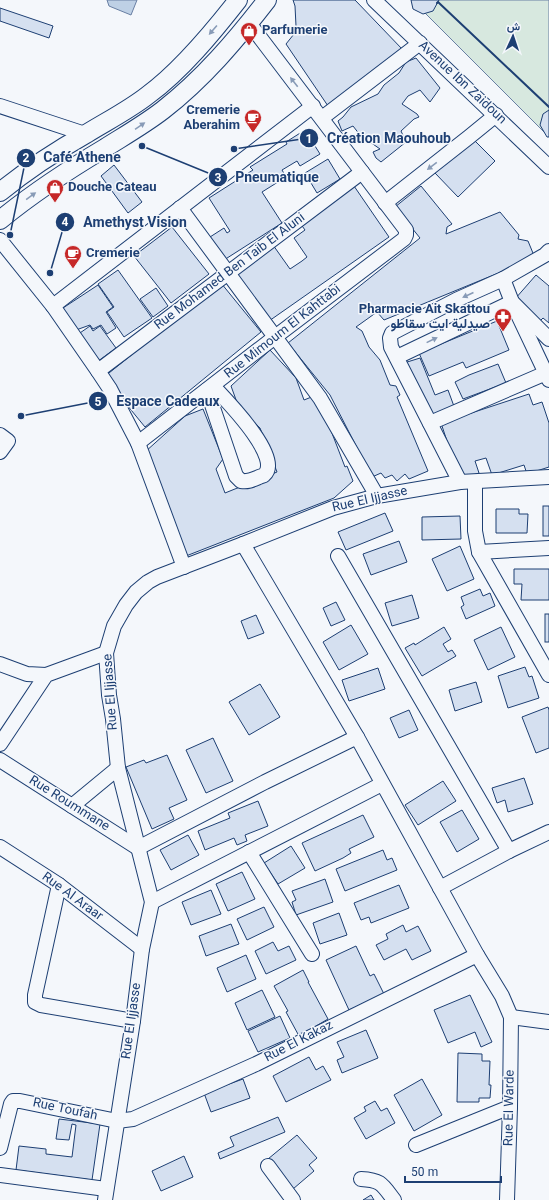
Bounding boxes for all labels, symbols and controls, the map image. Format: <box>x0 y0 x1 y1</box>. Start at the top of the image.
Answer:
north arrow <box>493 16 533 56</box>
text: ش <box>506 19 520 36</box>
shop icon: Parfumerie <box>239 21 259 46</box>
place label: Parfumerie <box>262 21 328 41</box>
one-way arrow <box>209 25 218 35</box>
street label: Avenue Ibn Zaidoun <box>413 37 511 129</box>
one-way arrow <box>290 76 298 87</box>
place label: Cremerie Aberahim <box>183 101 240 136</box>
cafe icon: Cremerie Aberahim <box>243 108 263 133</box>
one-way arrow <box>135 122 145 130</box>
callout: Création Maouhoub <box>299 125 459 151</box>
text: Création Maouhoub <box>327 129 451 151</box>
text: 1 <box>306 131 312 149</box>
callout: Café Athene <box>16 145 129 171</box>
text: Café Athene <box>43 148 121 170</box>
text: 2 <box>23 150 30 168</box>
one-way arrow <box>427 161 438 170</box>
callout: Pneumatique <box>208 164 327 190</box>
text: Pneumatique <box>235 168 319 190</box>
text: 3 <box>215 170 222 188</box>
shop icon: Douche Cateau <box>45 178 65 203</box>
place label: Douche Cateau <box>68 178 157 198</box>
one-way arrow <box>25 192 36 201</box>
callout: Amethyst Vision <box>55 209 195 235</box>
street label: Rue Mohamed Ben Taib El Aluni <box>150 209 310 335</box>
text: Amethyst Vision <box>83 213 187 235</box>
text: 4 <box>62 214 69 232</box>
cafe icon: Cremerie <box>63 244 83 269</box>
place label: Cremerie <box>86 244 140 264</box>
street label: Rue Mimoum El Kahttabi <box>220 280 346 384</box>
one-way arrow <box>461 292 473 298</box>
place label: Pharmacie Ait Skattou صيدلية ايت سقاطو <box>359 300 490 335</box>
pharmacy icon: Pharmacie Ait Skattou صيدلية ايت سقاطو <box>493 307 513 332</box>
one-way arrow <box>426 337 437 343</box>
callout: Espace Cadeaux <box>88 388 227 414</box>
text: Espace Cadeaux <box>116 392 221 414</box>
text: 5 <box>95 394 102 412</box>
street label: Rue El Ijjasse <box>330 482 410 518</box>
street label: Rue El Ijjasse <box>98 653 124 731</box>
street label: Rue Roummane <box>25 771 113 837</box>
street label: Rue Al Araar <box>37 868 107 927</box>
street label: Rue El Ijjasse <box>117 982 147 1060</box>
street label: Rue El Kakaz <box>261 1016 337 1068</box>
street label: Rue El Warde <box>499 1069 521 1146</box>
street label: Rue Toufah <box>31 1093 99 1127</box>
scale bar <box>405 1158 501 1184</box>
text: 50 m <box>411 1164 438 1182</box>

